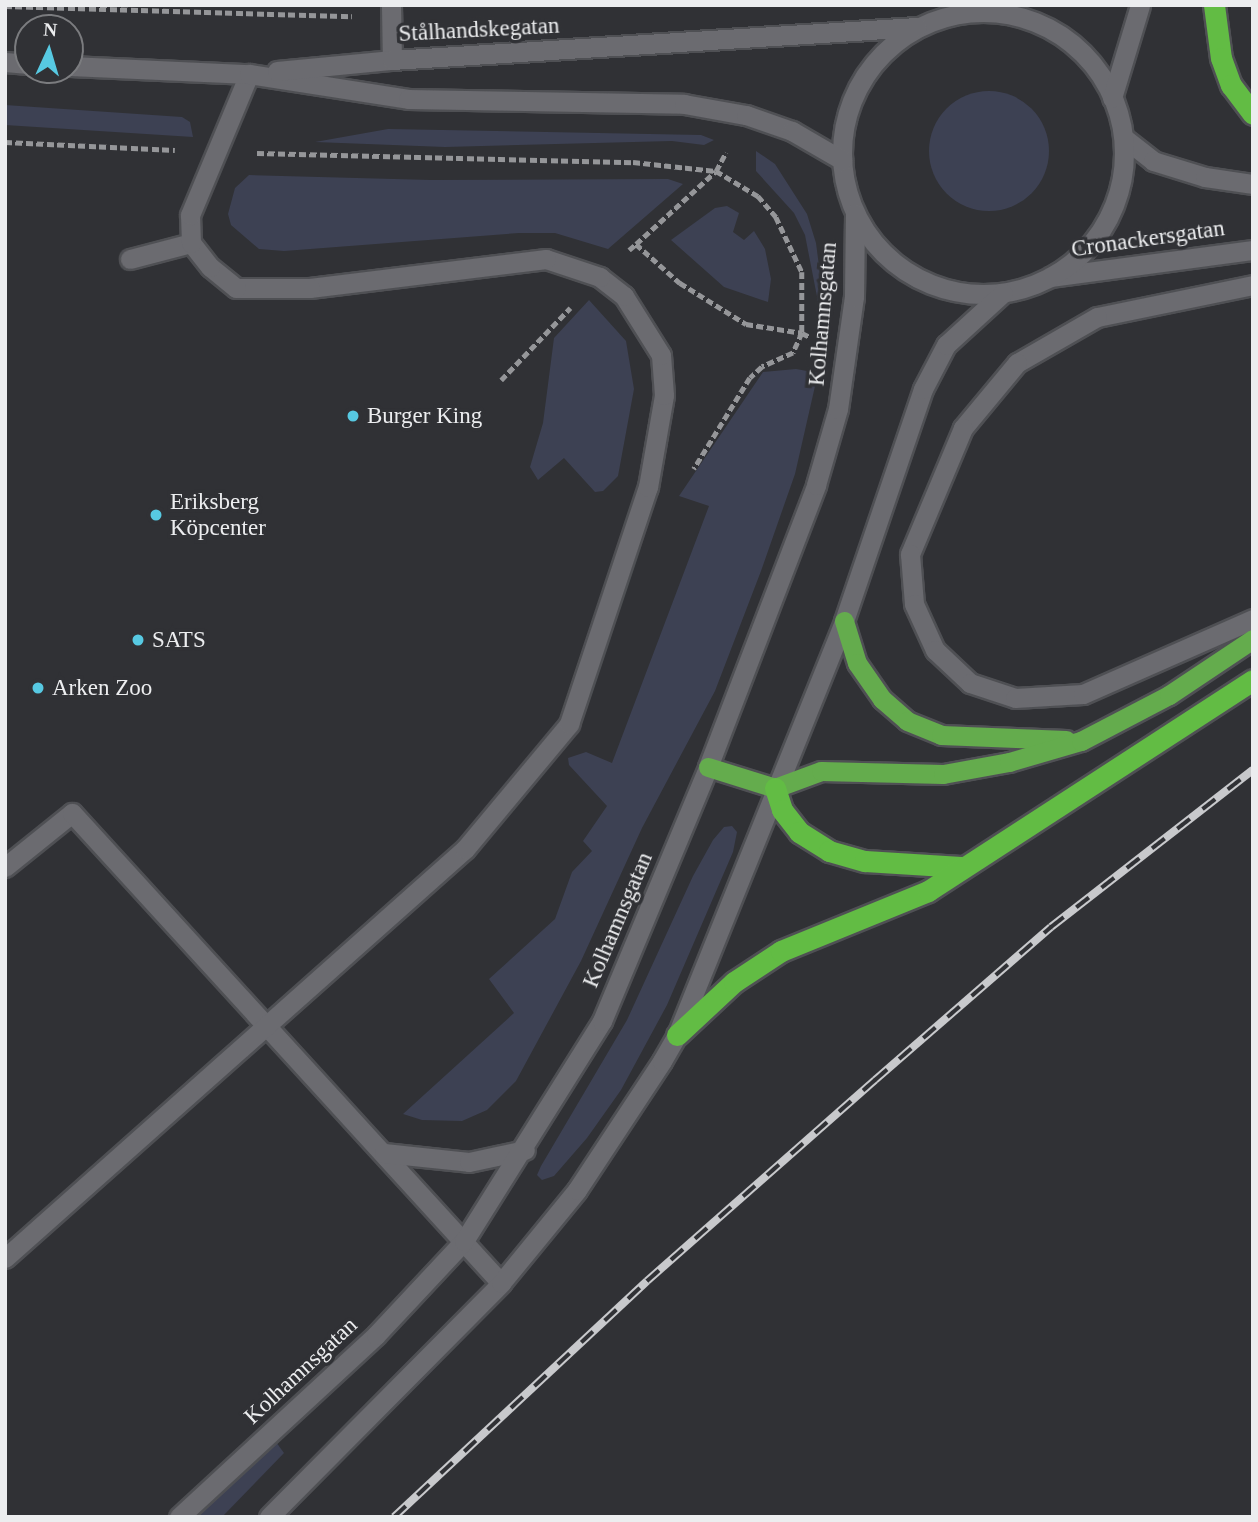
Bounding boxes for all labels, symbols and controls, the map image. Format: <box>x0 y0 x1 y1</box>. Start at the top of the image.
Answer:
street label: Stålhandskegatan <box>398 12 560 48</box>
north arrow <box>14 14 84 84</box>
text: N <box>43 19 58 41</box>
street label: Cronackersgatan <box>1070 215 1226 263</box>
street label: Kolhamnsgatan <box>803 241 843 387</box>
place label: Burger King <box>367 402 482 430</box>
marker: Burger King <box>345 408 361 424</box>
place label: Eriksberg Köpcenter <box>170 488 266 542</box>
marker: Eriksberg Köpcenter <box>148 507 164 523</box>
place label: SATS <box>152 626 206 654</box>
marker: SATS <box>130 632 146 648</box>
place label: Arken Zoo <box>52 674 152 702</box>
marker: Arken Zoo <box>30 680 46 696</box>
street label: Kolhamnsgatan <box>577 848 659 992</box>
street label: Kolhamnsgatan <box>239 1312 363 1430</box>

